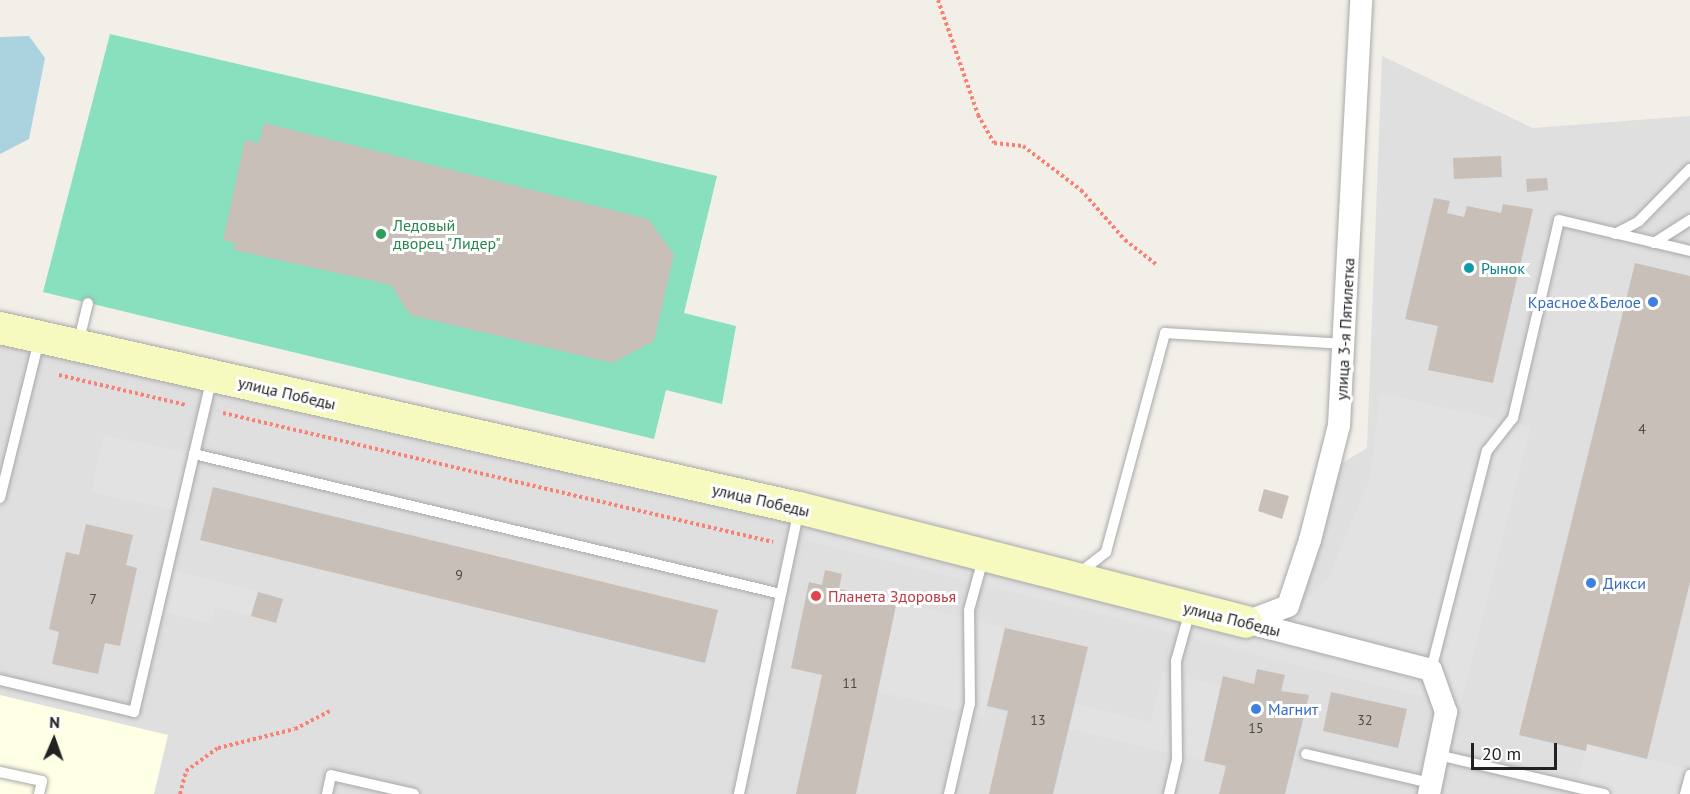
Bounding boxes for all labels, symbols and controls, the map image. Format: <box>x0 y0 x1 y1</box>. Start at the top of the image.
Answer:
place label: Ледовый дворец "Лидер" <box>393 215 502 253</box>
marker: Ледовый дворец "Лидер" <box>374 227 388 241</box>
street label: улица 3-я Пятилетка <box>1332 257 1358 401</box>
place label: Рынок <box>1481 258 1525 278</box>
marker: Рынок <box>1462 261 1476 275</box>
place label: Красное&Белое <box>1528 292 1641 312</box>
marker: Красное&Белое <box>1646 295 1660 309</box>
street label: улица Победы <box>236 372 338 414</box>
house number: 4 <box>1638 421 1646 437</box>
street label: улица Победы <box>710 479 812 521</box>
house number: 9 <box>455 567 463 583</box>
place label: Дикси <box>1603 573 1646 593</box>
marker: Дикси <box>1584 576 1598 590</box>
place label: Планета Здоровья <box>828 586 956 606</box>
marker: Планета Здоровья <box>809 589 823 603</box>
house number: 7 <box>89 591 97 607</box>
street label: улица Победы <box>1181 598 1283 640</box>
house number: 11 <box>842 675 858 691</box>
place label: Магнит <box>1268 699 1318 719</box>
marker: Магнит <box>1249 702 1263 716</box>
north arrow <box>24 710 84 770</box>
text: N <box>49 712 60 732</box>
house number: 13 <box>1030 712 1046 728</box>
house number: 32 <box>1357 712 1373 728</box>
house number: 15 <box>1248 720 1264 736</box>
scale bar <box>1474 731 1560 769</box>
text: 20 m <box>1482 742 1521 765</box>

